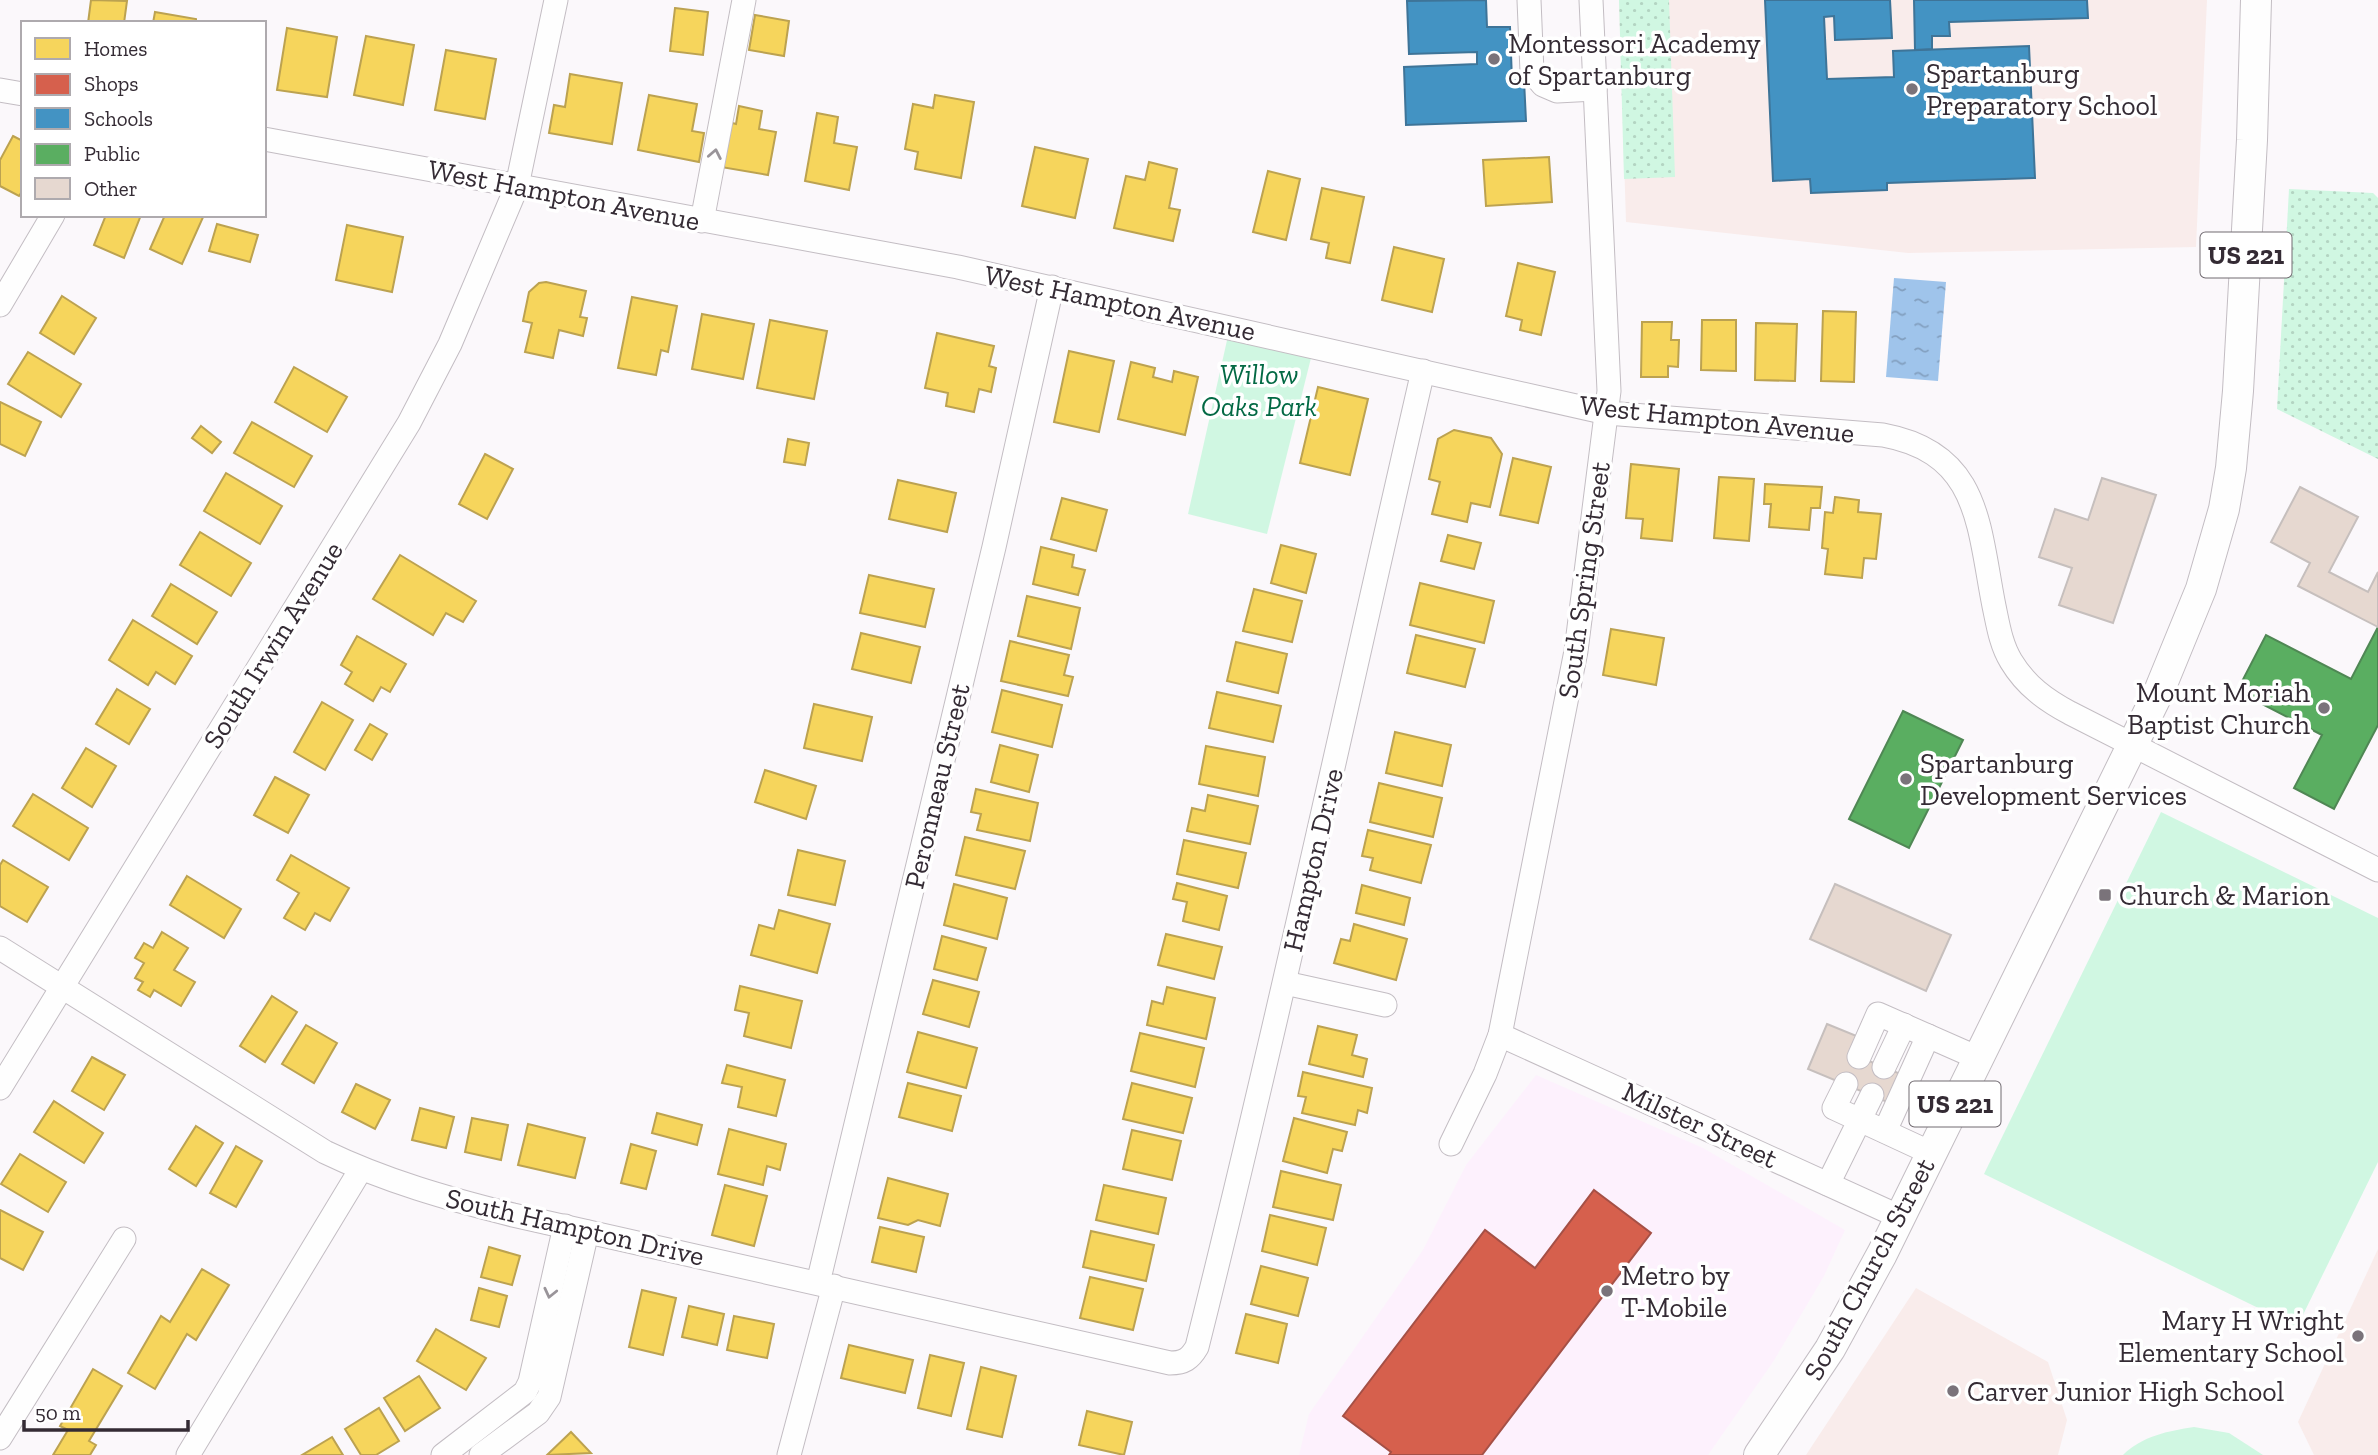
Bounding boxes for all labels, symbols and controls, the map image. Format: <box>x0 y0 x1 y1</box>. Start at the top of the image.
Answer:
legend <box>21 21 266 217</box>
place label: Montessori Academy of Spartanburg <box>1508 27 1761 92</box>
text: Homes <box>84 36 147 61</box>
marker: Montessori Academy of Spartanburg <box>1486 51 1502 67</box>
place label: Spartanburg Preparatory School <box>1926 57 2157 122</box>
text: Shops <box>84 71 138 96</box>
marker: Spartanburg Preparatory School <box>1904 81 1920 97</box>
text: Schools <box>84 106 153 131</box>
text: Public <box>84 141 140 166</box>
one-way arrow <box>706 148 721 160</box>
street label: West Hampton Avenue <box>425 152 703 238</box>
text: Other <box>84 176 138 201</box>
road number: US 221 <box>2200 232 2292 278</box>
street label: West Hampton Avenue <box>982 258 1258 348</box>
park label: Willow Oaks Park <box>1201 358 1317 423</box>
street label: West Hampton Avenue <box>1578 388 1856 450</box>
street label: South Spring Street <box>1551 459 1617 700</box>
street label: South Irwin Avenue <box>196 536 350 754</box>
place label: Mount Moriah Baptist Church <box>2127 676 2310 741</box>
street label: Peronneau Street <box>897 680 977 892</box>
marker: Mount Moriah Baptist Church <box>2316 700 2332 716</box>
place label: Spartanburg Development Services <box>1920 747 2187 812</box>
street label: Hampton Drive <box>1276 765 1350 955</box>
marker: Spartanburg Development Services <box>1898 771 1914 787</box>
place label: Church & Marion <box>2119 879 2330 912</box>
marker: Church & Marion <box>2097 887 2113 903</box>
street label: Milster Street <box>1617 1075 1783 1176</box>
road number: US 221 <box>1910 1082 2000 1126</box>
street label: South Church Street <box>1796 1152 1942 1386</box>
street label: South Hampton Drive <box>443 1181 707 1273</box>
place label: Metro by T-Mobile <box>1621 1259 1731 1324</box>
marker: Metro by T-Mobile <box>1599 1283 1615 1299</box>
one-way arrow <box>544 1287 558 1299</box>
place label: Mary H Wright Elementary School <box>2118 1304 2345 1369</box>
marker: Mary H Wright Elementary School <box>2350 1328 2366 1344</box>
place label: Carver Junior High School <box>1967 1375 2284 1408</box>
marker: Carver Junior High School <box>1945 1383 1961 1399</box>
scale bar <box>24 1388 189 1432</box>
text: 50 m <box>35 1400 81 1425</box>

